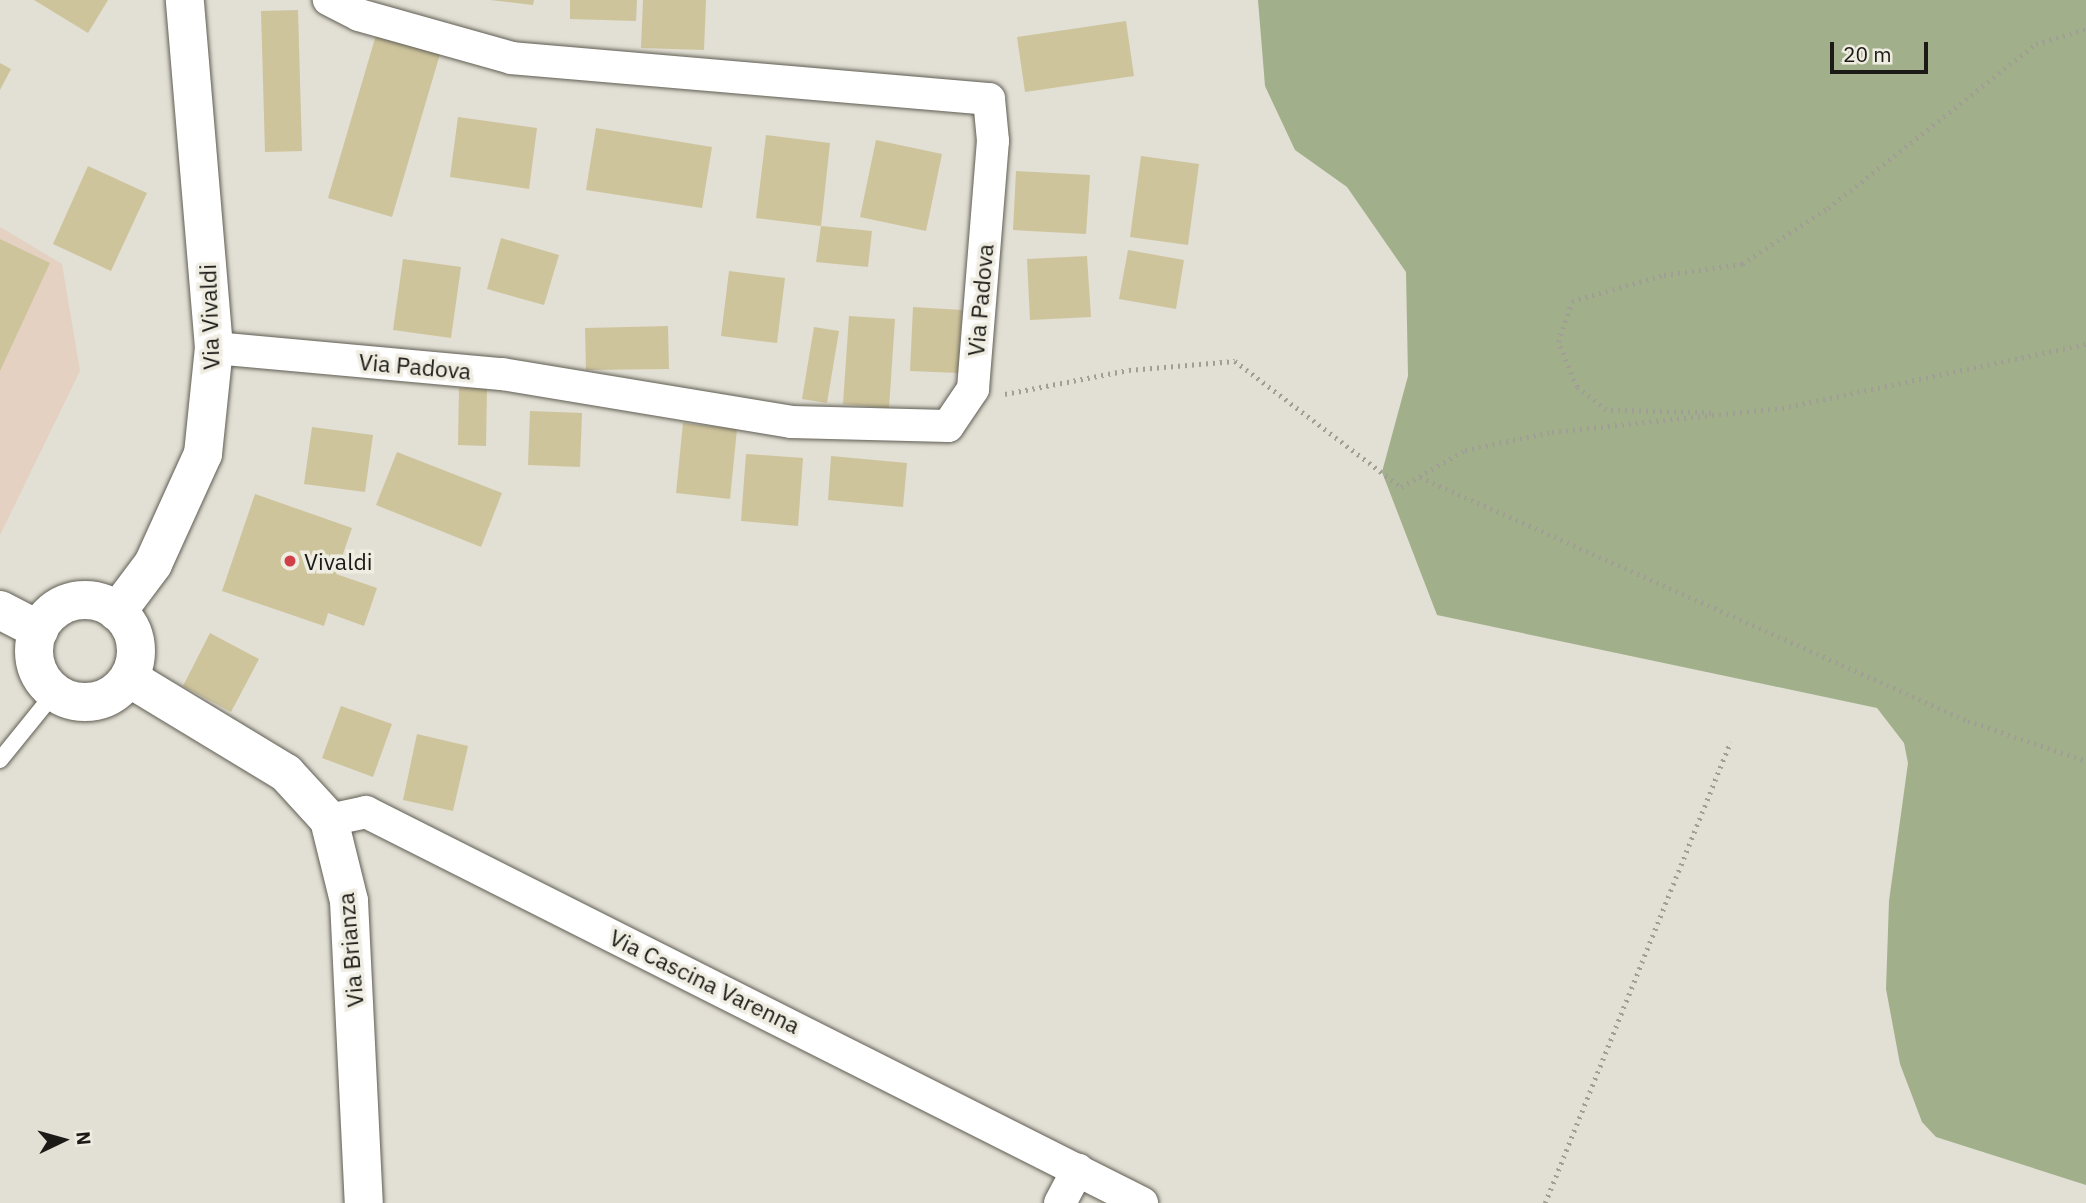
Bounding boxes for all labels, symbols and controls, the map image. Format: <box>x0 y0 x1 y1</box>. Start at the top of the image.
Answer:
scale bar <box>1834 28 1932 72</box>
text: 20 m <box>1843 40 1892 68</box>
street label: Via Padova <box>961 243 999 357</box>
street label: Via Vivaldi <box>193 264 225 370</box>
street label: Via Padova <box>358 347 472 385</box>
place label: Vivaldi <box>304 547 372 575</box>
marker: Vivaldi <box>282 553 298 569</box>
street label: Via Brianza <box>331 892 369 1008</box>
street label: Via Cascina Varenna <box>605 923 805 1039</box>
north arrow <box>28 1105 98 1175</box>
text: N <box>71 1130 96 1146</box>

